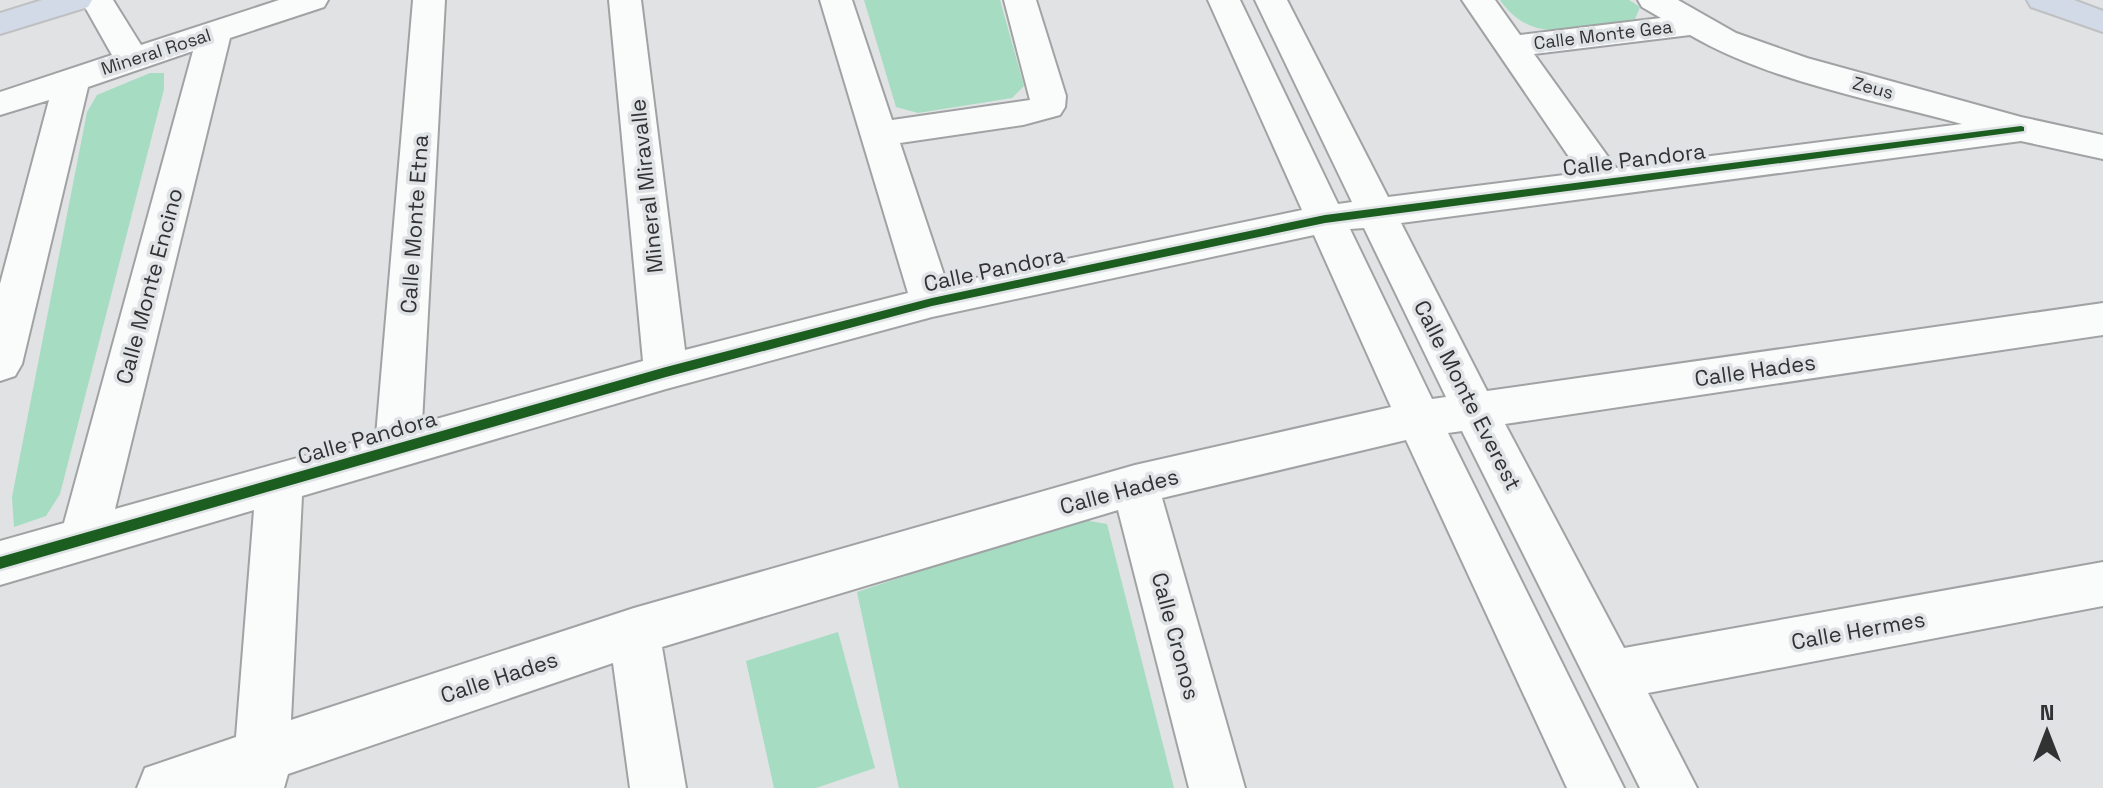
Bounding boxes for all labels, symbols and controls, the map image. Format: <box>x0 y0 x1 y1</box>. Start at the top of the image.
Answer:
street label: Calle Monte Gea <box>1532 15 1674 54</box>
street label: Mineral Rosal <box>98 23 214 80</box>
street label: Zeus <box>1850 71 1896 104</box>
street label: Mineral Miravalle <box>623 98 669 274</box>
street label: Calle Monte Etna <box>394 133 434 314</box>
street label: Calle Pandora <box>1561 136 1707 182</box>
street label: Calle Monte Encino <box>109 185 189 387</box>
street label: Calle Pandora <box>921 240 1068 298</box>
street label: Calle Monte Everest <box>1408 295 1528 495</box>
street label: Calle Hades <box>1693 348 1817 392</box>
street label: Calle Pandora <box>294 404 440 470</box>
street label: Calle Hades <box>1057 462 1181 520</box>
street label: Calle Cronos <box>1146 569 1206 703</box>
street label: Calle Hermes <box>1789 604 1927 656</box>
street label: Calle Hades <box>437 645 561 709</box>
north arrow <box>2007 692 2087 772</box>
text: N <box>2040 698 2054 726</box>

